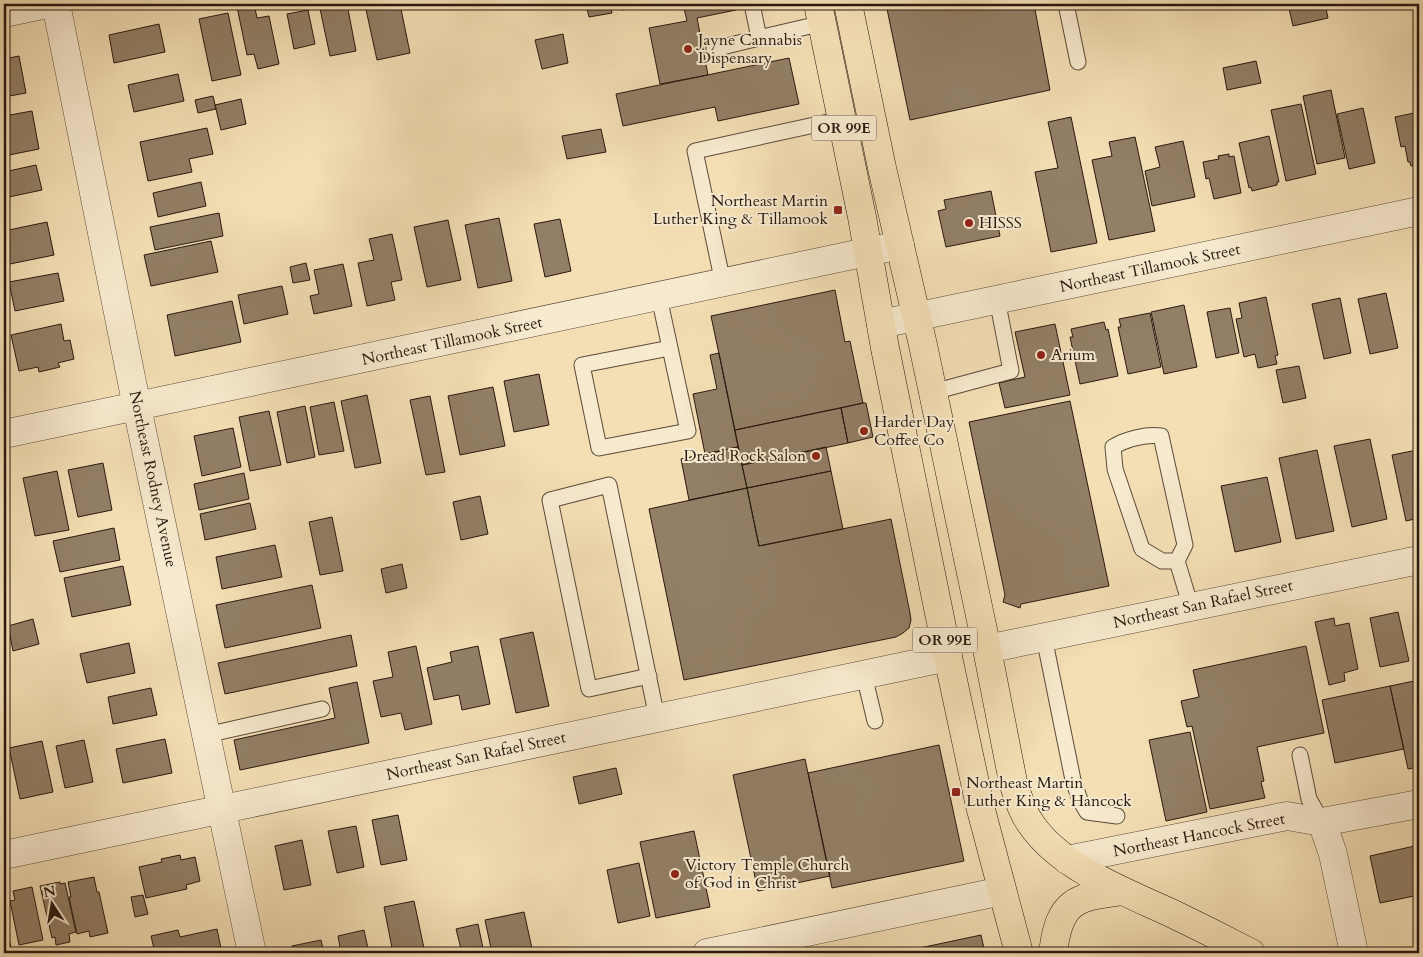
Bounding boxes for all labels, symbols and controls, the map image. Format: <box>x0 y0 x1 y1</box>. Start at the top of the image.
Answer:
place label: Jayne Cannabis Dispensary <box>696 29 802 69</box>
marker: Jayne Cannabis Dispensary <box>682 43 694 55</box>
road number: OR 99E <box>812 116 876 140</box>
place label: Northeast Martin Luther King & Tillamook <box>653 190 828 230</box>
marker: Northeast Martin Luther King & Tillamook <box>832 204 844 216</box>
place label: HISSS <box>979 212 1022 234</box>
marker: HISSS <box>963 217 975 229</box>
street label: Northeast Tillamook Street <box>1058 238 1242 298</box>
street label: Northeast Tillamook Street <box>360 311 544 371</box>
place label: Arium <box>1051 344 1096 366</box>
marker: Arium <box>1035 349 1047 361</box>
street label: Northeast Rodney Avenue <box>124 389 182 569</box>
place label: Harder Day Coffee Co <box>874 411 955 451</box>
marker: Harder Day Coffee Co <box>858 425 870 437</box>
place label: Dread Rock Salon <box>684 445 806 467</box>
marker: Dread Rock Salon <box>810 450 822 462</box>
street label: Northeast San Rafael Street <box>1111 574 1295 634</box>
road number: OR 99E <box>912 628 978 652</box>
street label: Northeast San Rafael Street <box>384 726 568 786</box>
place label: Northeast Martin Luther King & Hancock <box>966 772 1132 812</box>
marker: Northeast Martin Luther King & Hancock <box>950 786 962 798</box>
street label: Northeast Hancock Street <box>1111 808 1287 862</box>
place label: Victory Temple Church of God in Christ <box>685 854 849 894</box>
marker: Victory Temple Church of God in Christ <box>669 868 681 880</box>
north arrow <box>28 880 78 930</box>
text: N <box>41 881 57 902</box>

